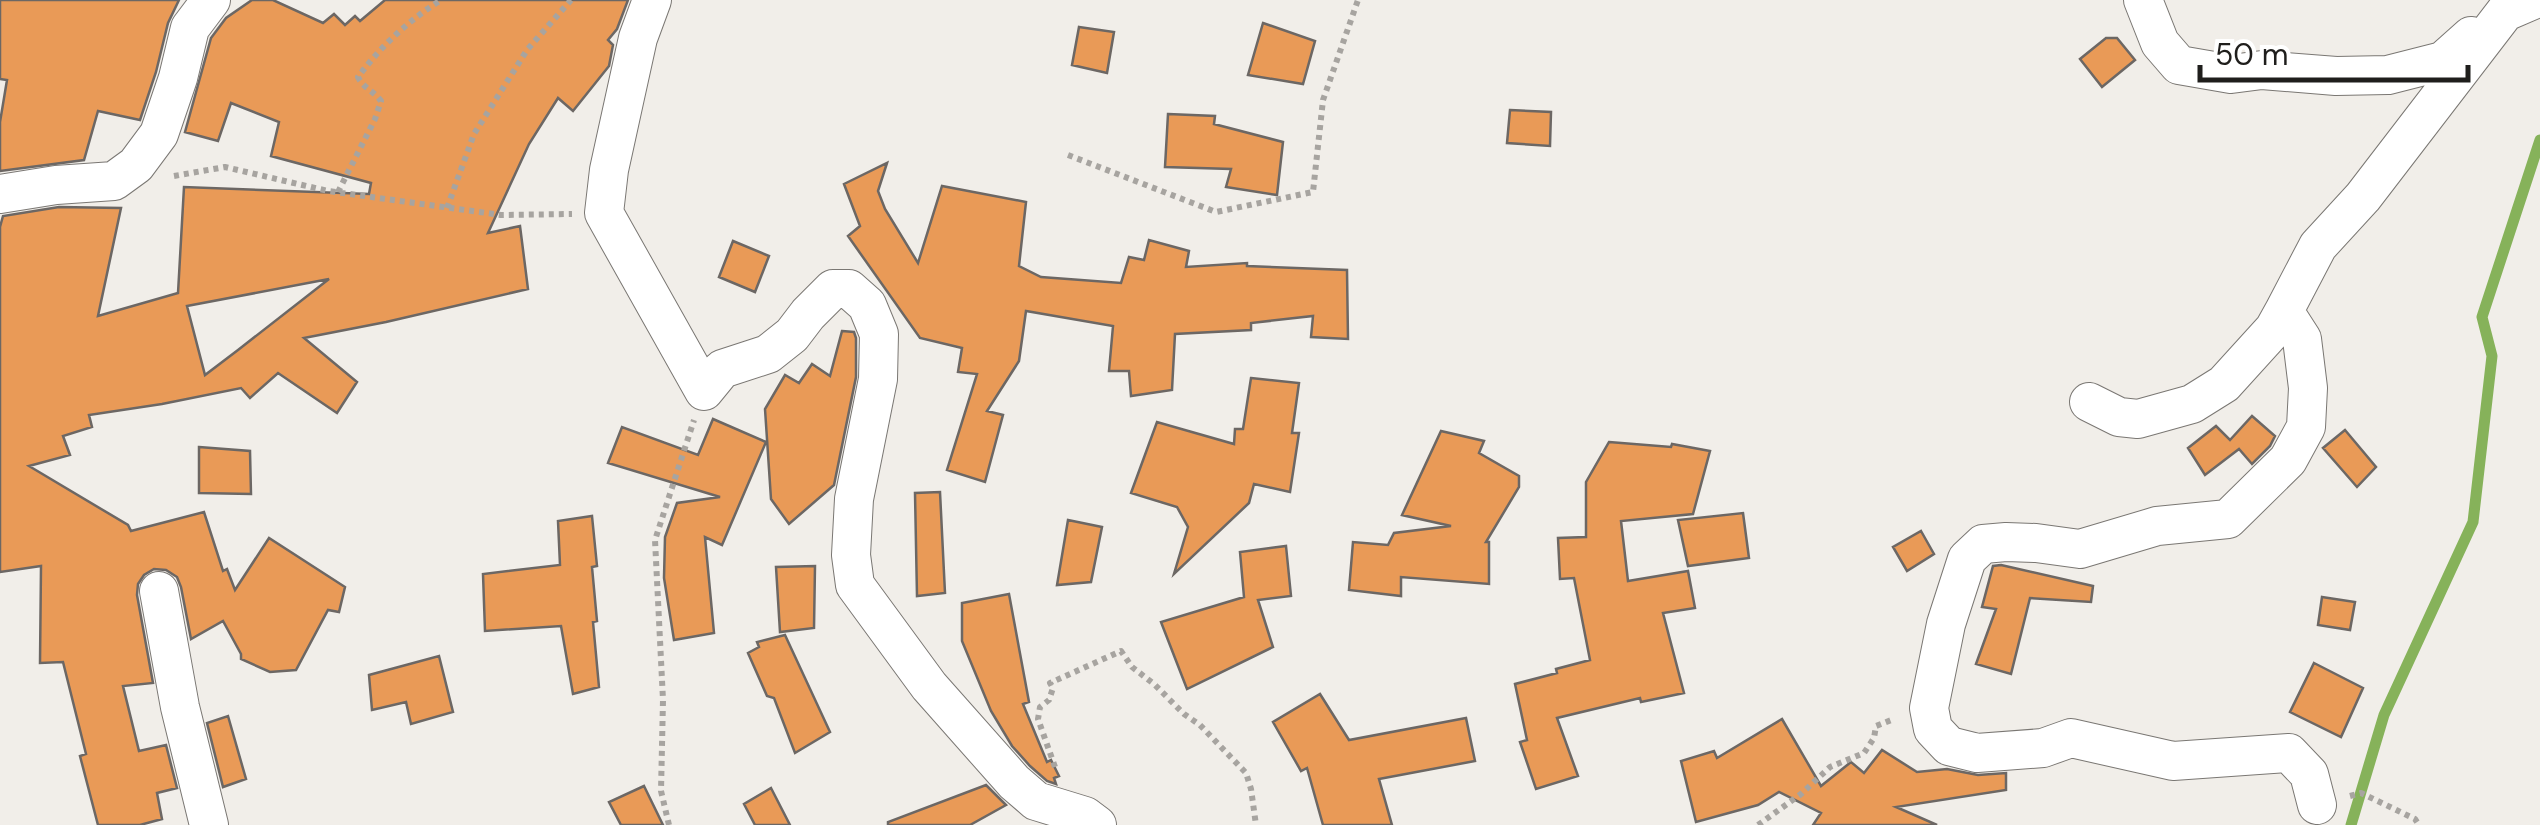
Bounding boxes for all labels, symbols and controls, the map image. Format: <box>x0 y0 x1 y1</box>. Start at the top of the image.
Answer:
scale bar <box>2200 20 2468 82</box>
text: 50 m <box>2215 35 2289 74</box>

